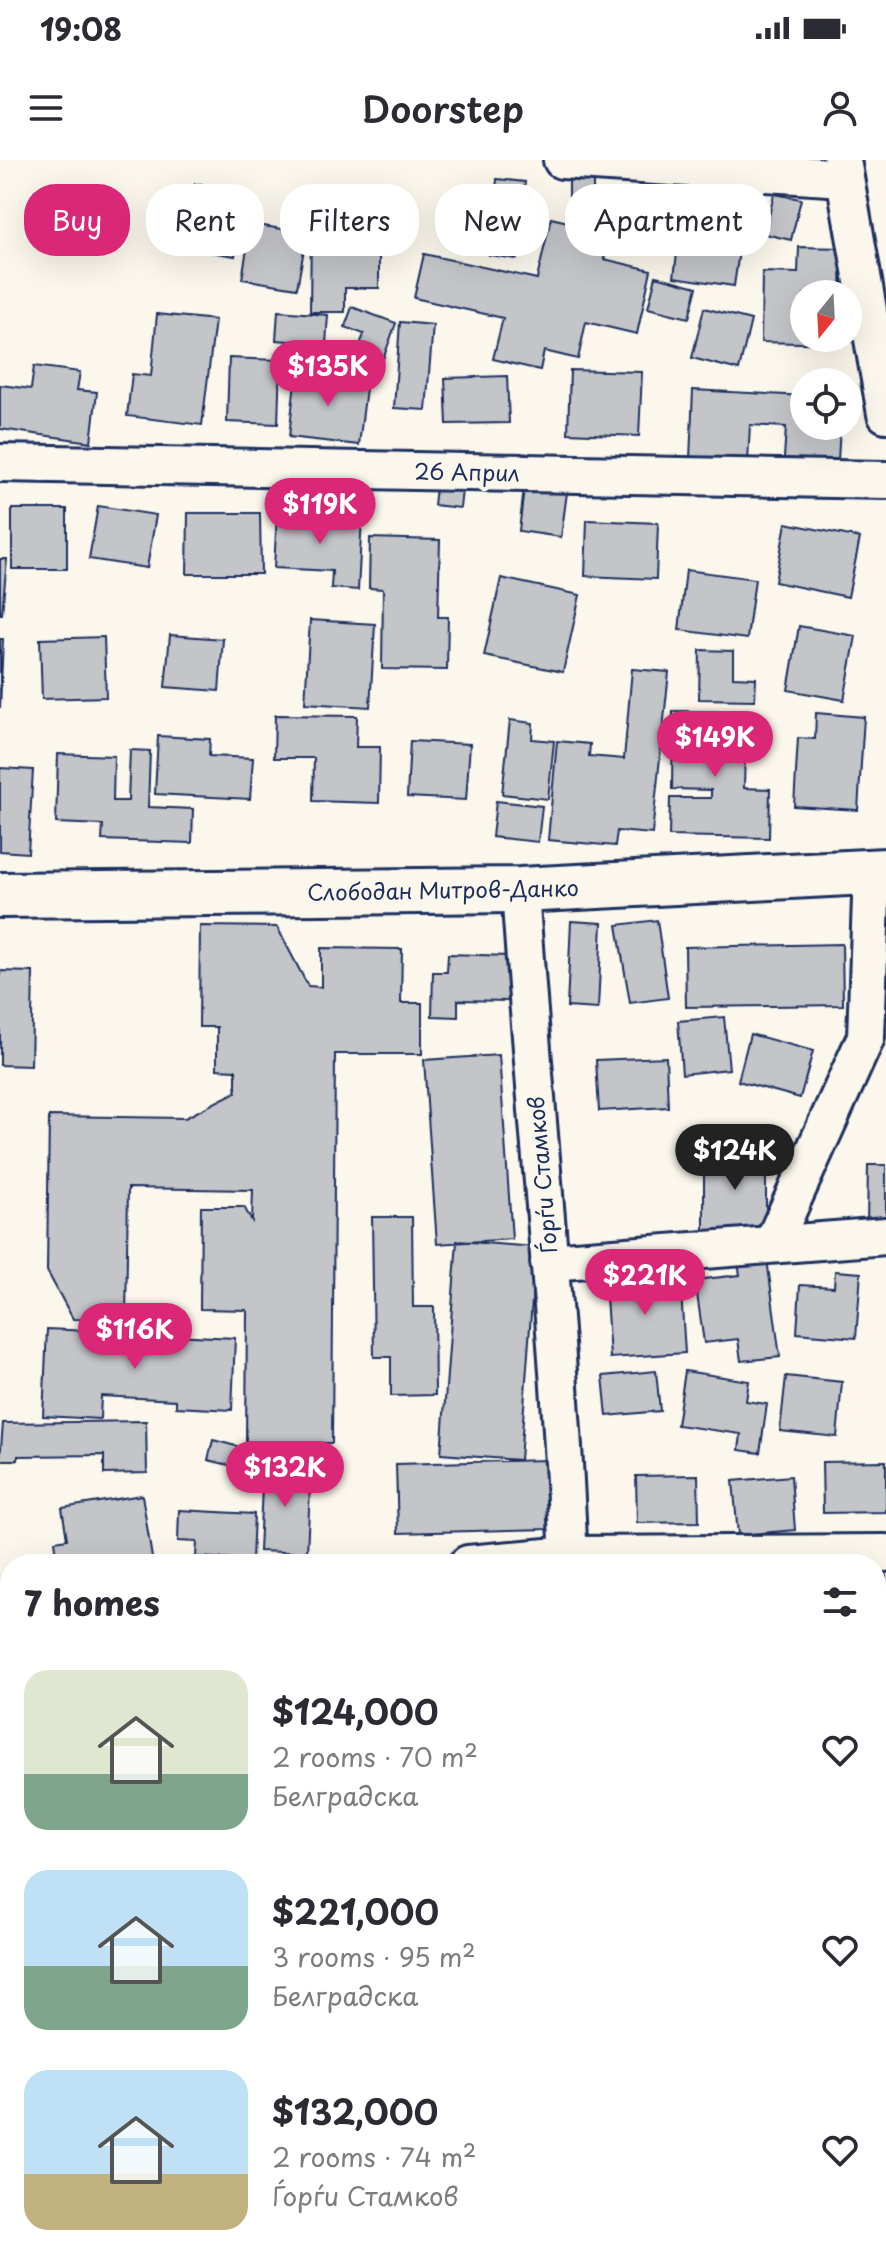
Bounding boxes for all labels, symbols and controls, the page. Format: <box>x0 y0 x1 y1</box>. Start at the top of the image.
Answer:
text: 19:08 <box>40 6 122 51</box>
text: Doorstep <box>362 81 524 135</box>
icon: menu <box>24 86 68 130</box>
icon: person <box>818 86 862 130</box>
chip: Buy <box>24 184 130 256</box>
chip: Rent <box>146 184 264 256</box>
chip: Filters <box>280 184 419 256</box>
chip: New <box>435 184 549 256</box>
chip: Apartment <box>565 184 771 256</box>
north arrow <box>790 280 862 352</box>
map controls <box>790 280 862 440</box>
pin: $135K <box>272 340 384 408</box>
text: $135K <box>288 346 368 385</box>
button: locate <box>790 368 862 440</box>
street label: 26 Април <box>414 454 520 488</box>
pin: $119K <box>264 478 376 546</box>
text: $119K <box>283 484 357 523</box>
pin: $149K <box>659 711 771 779</box>
text: $149K <box>675 717 755 756</box>
street label: Слободан Митров-Данко <box>307 870 579 908</box>
street label: Ѓорѓи Стамков <box>518 1095 564 1255</box>
pin: $124K <box>679 1124 791 1192</box>
text: $124K <box>693 1130 777 1169</box>
pin: $221K <box>589 1249 701 1317</box>
text: $221K <box>603 1255 687 1294</box>
pin: $116K <box>79 1303 191 1371</box>
text: $116K <box>96 1309 174 1348</box>
pin: $132K <box>229 1441 341 1509</box>
text: $132K <box>244 1447 326 1486</box>
text: 7 homes <box>24 1576 160 1628</box>
icon: filters <box>818 1580 862 1624</box>
text: $124,000 <box>272 1685 439 1737</box>
icon: home <box>88 1702 184 1798</box>
icon: heart <box>818 1728 862 1772</box>
text: 2 rooms · 70 m² <box>272 1737 478 1776</box>
text: Белградска <box>272 1776 418 1815</box>
text: $221,000 <box>272 1885 439 1937</box>
icon: home <box>88 1902 184 1998</box>
icon: heart <box>818 1928 862 1972</box>
text: 3 rooms · 95 m² <box>272 1937 476 1976</box>
text: Белградска <box>272 1976 418 2015</box>
text: $132,000 <box>272 2085 438 2137</box>
icon: home <box>88 2102 184 2198</box>
icon: heart <box>818 2128 862 2172</box>
text: 2 rooms · 74 m² <box>272 2137 476 2176</box>
text: Ѓорѓи Стамков <box>272 2176 458 2215</box>

